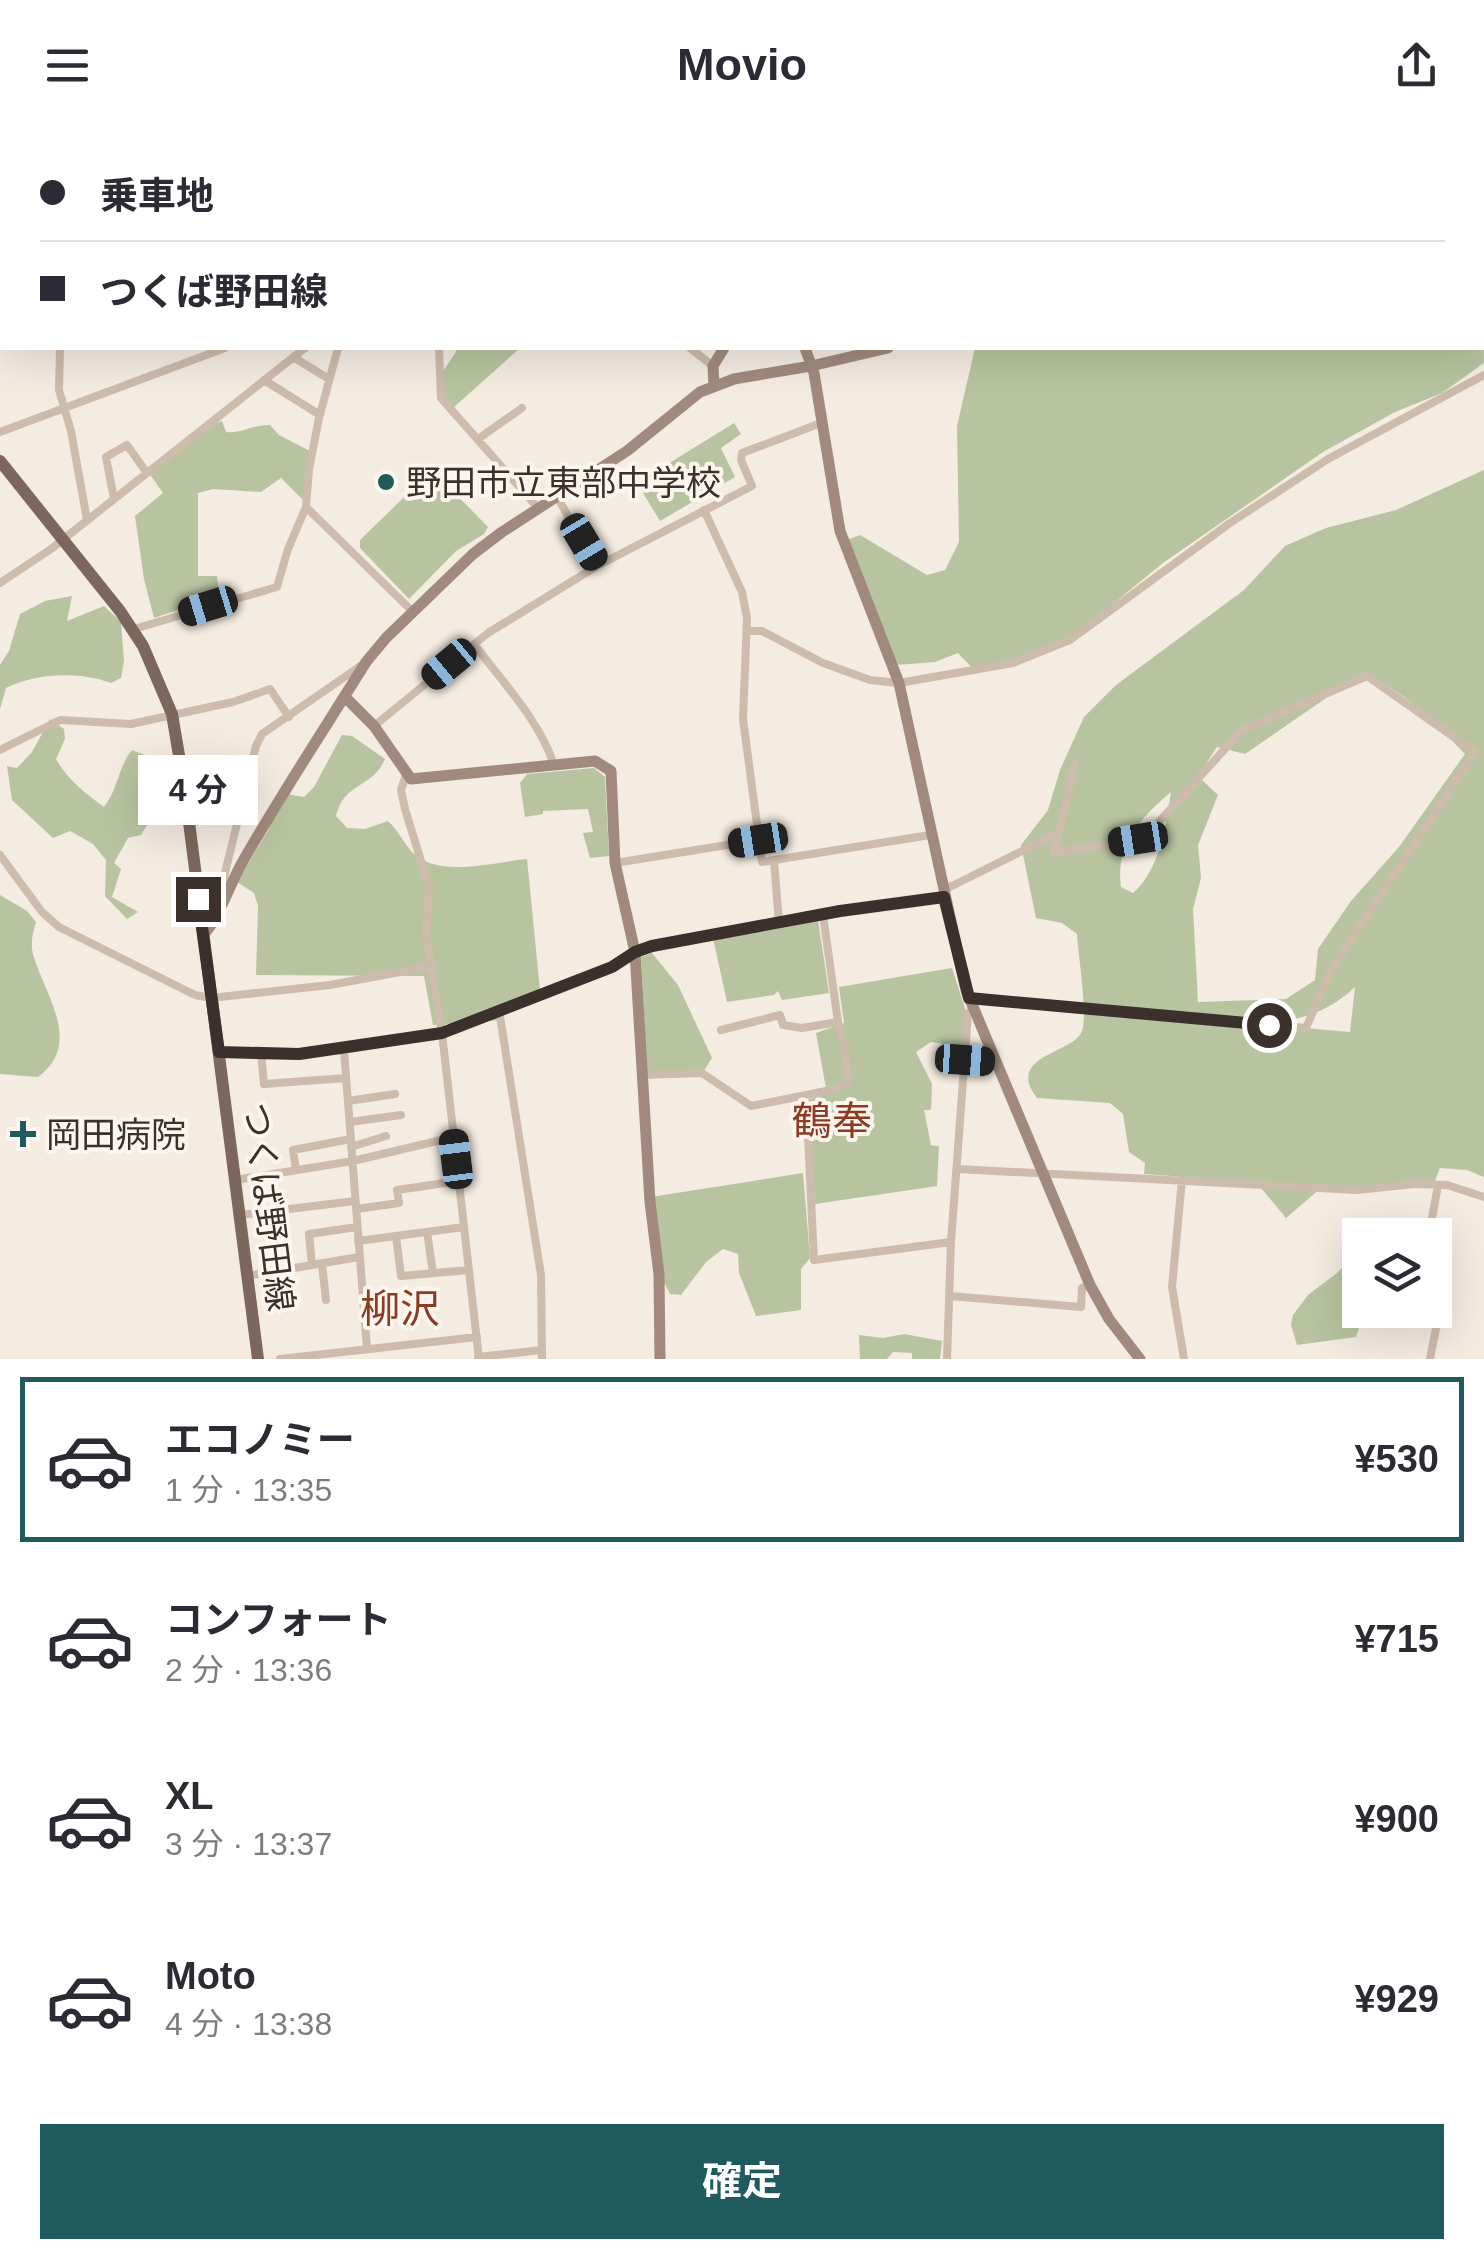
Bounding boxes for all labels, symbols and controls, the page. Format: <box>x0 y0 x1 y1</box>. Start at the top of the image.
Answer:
icon: menu <box>40 38 95 93</box>
icon: share <box>1389 38 1444 93</box>
text: Movio <box>677 39 807 90</box>
text: 乗車地 <box>100 175 214 217</box>
text: つくば野田線 <box>100 271 328 313</box>
place label: 野田市立東部中学校 <box>406 463 721 502</box>
marker: 野田市立東部中学校 <box>375 471 397 493</box>
car <box>556 509 612 575</box>
car <box>175 583 241 629</box>
car <box>416 633 482 695</box>
callout: 4 分 <box>138 754 258 824</box>
text: 4 分 <box>169 772 227 808</box>
car <box>1106 819 1170 859</box>
car <box>726 820 790 860</box>
route end <box>176 877 221 922</box>
route start <box>1247 1003 1292 1048</box>
car <box>934 1043 996 1077</box>
district label: 鶴奉 <box>792 1099 872 1143</box>
street label: つくば野田線 <box>237 1100 301 1314</box>
place label: 岡田病院 <box>46 1115 186 1154</box>
marker: 岡田病院 <box>10 1121 36 1147</box>
car <box>437 1127 475 1191</box>
map controls <box>1342 1218 1452 1328</box>
button: layers <box>1342 1218 1452 1328</box>
district label: 柳沢 <box>360 1287 440 1331</box>
icon: car <box>45 1415 135 1505</box>
text: エコノミー <box>165 1419 355 1461</box>
text: ¥530 <box>1354 1438 1439 1480</box>
text: 1 分 · 13:35 <box>165 1472 332 1508</box>
icon: car <box>45 1595 135 1685</box>
text: コンフォート <box>165 1599 392 1641</box>
text: ¥715 <box>1354 1618 1439 1660</box>
text: 2 分 · 13:36 <box>165 1652 332 1688</box>
icon: car <box>45 1775 135 1865</box>
text: XL <box>165 1775 214 1817</box>
text: ¥900 <box>1354 1798 1439 1840</box>
text: 3 分 · 13:37 <box>165 1826 332 1862</box>
icon: car <box>45 1955 135 2045</box>
text: Moto <box>165 1955 256 1997</box>
text: ¥929 <box>1354 1978 1439 2020</box>
text: 4 分 · 13:38 <box>165 2006 332 2042</box>
button: 確定 <box>40 2124 1444 2239</box>

